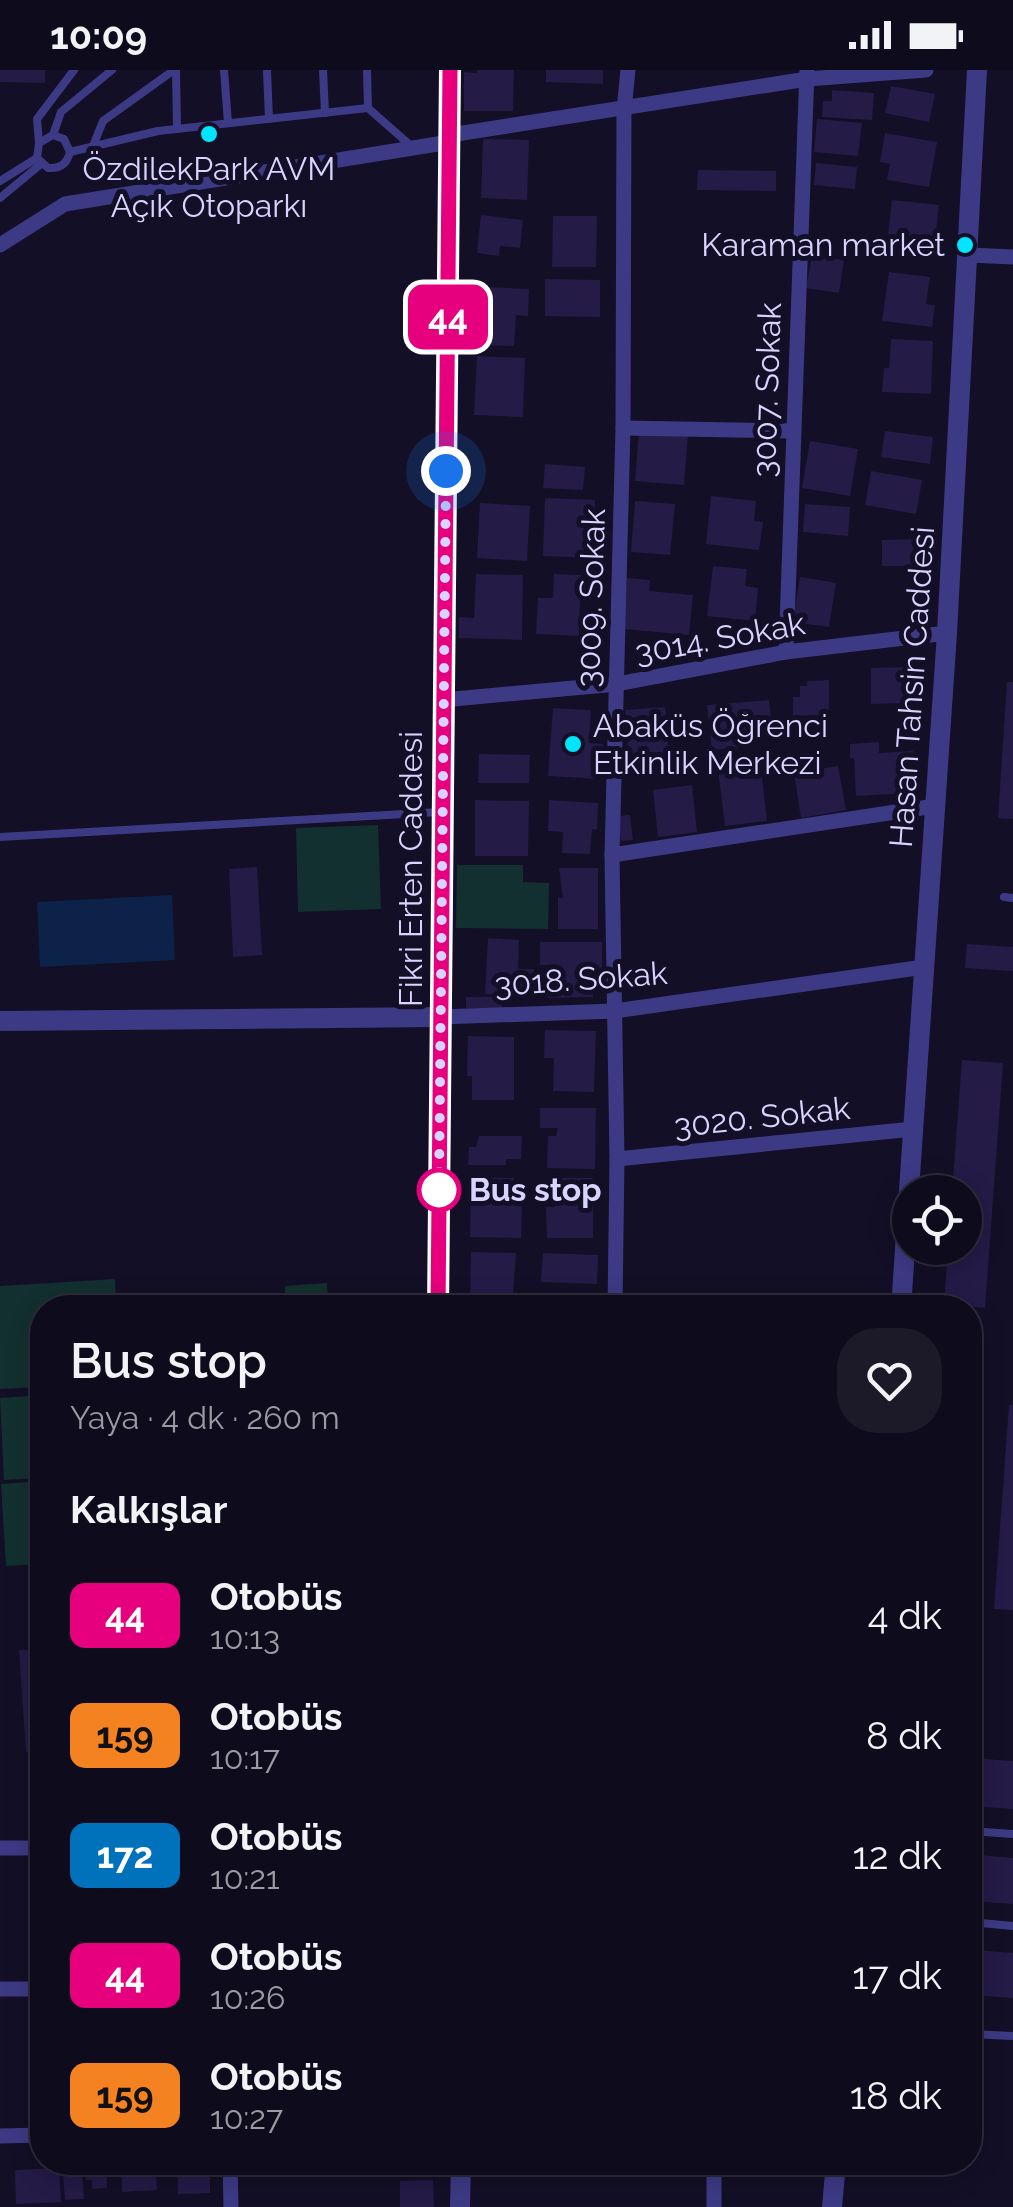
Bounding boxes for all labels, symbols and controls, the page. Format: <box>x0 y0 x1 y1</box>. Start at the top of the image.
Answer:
text: 10:09 <box>50 13 147 58</box>
marker: ÖzdilekPark AVM Açık Otoparkı <box>198 123 220 145</box>
place label: ÖzdilekPark AVM Açık Otoparkı <box>83 150 335 224</box>
place label: Karaman market <box>701 226 945 263</box>
marker: Karaman market <box>954 234 976 256</box>
line badge: 44 <box>403 284 493 350</box>
text: 44 <box>428 297 468 338</box>
street label: 3007. Sokak <box>745 302 788 478</box>
your location <box>421 446 471 496</box>
street label: 3009. Sokak <box>569 508 612 688</box>
street label: Hasan Tahsin Caddesi <box>882 525 941 849</box>
street label: 3014. Sokak <box>632 604 808 671</box>
place label: Abaküs Öğrenci Etkinlik Merkezi <box>593 707 828 781</box>
street label: Fikri Erten Caddesi <box>392 731 429 1007</box>
marker: Abaküs Öğrenci Etkinlik Merkezi <box>562 733 584 755</box>
street label: 3018. Sokak <box>493 954 669 1003</box>
street label: 3020. Sokak <box>672 1089 852 1144</box>
marker: Bus stop <box>418 1169 460 1211</box>
place label: Bus stop <box>469 1171 601 1208</box>
map controls <box>892 1175 982 1265</box>
button: locate <box>892 1175 982 1265</box>
button: heart <box>837 1328 942 1433</box>
text: Bus stop <box>70 1333 267 1389</box>
text: Yaya · 4 dk · 260 m <box>70 1399 340 1436</box>
text: Kalkışlar <box>70 1487 227 1532</box>
text: Otobüs <box>210 1574 342 1619</box>
text: 4 dk <box>868 1593 942 1638</box>
text: 44 <box>105 1595 145 1636</box>
text: 10:13 <box>210 1619 280 1656</box>
text: Otobüs <box>210 1694 342 1739</box>
text: 8 dk <box>866 1713 942 1758</box>
text: 159 <box>96 1715 154 1756</box>
text: 10:17 <box>210 1739 280 1776</box>
text: Otobüs <box>210 1814 342 1859</box>
text: 12 dk <box>852 1833 942 1878</box>
text: 172 <box>97 1835 153 1876</box>
text: 10:21 <box>210 1859 280 1896</box>
text: Otobüs <box>210 1934 342 1979</box>
text: 17 dk <box>852 1953 942 1998</box>
text: 44 <box>105 1955 145 1996</box>
text: 10:26 <box>210 1979 285 2016</box>
text: Otobüs <box>210 2054 342 2099</box>
text: 18 dk <box>850 2073 942 2118</box>
text: 159 <box>96 2075 154 2116</box>
text: 10:27 <box>210 2099 283 2136</box>

